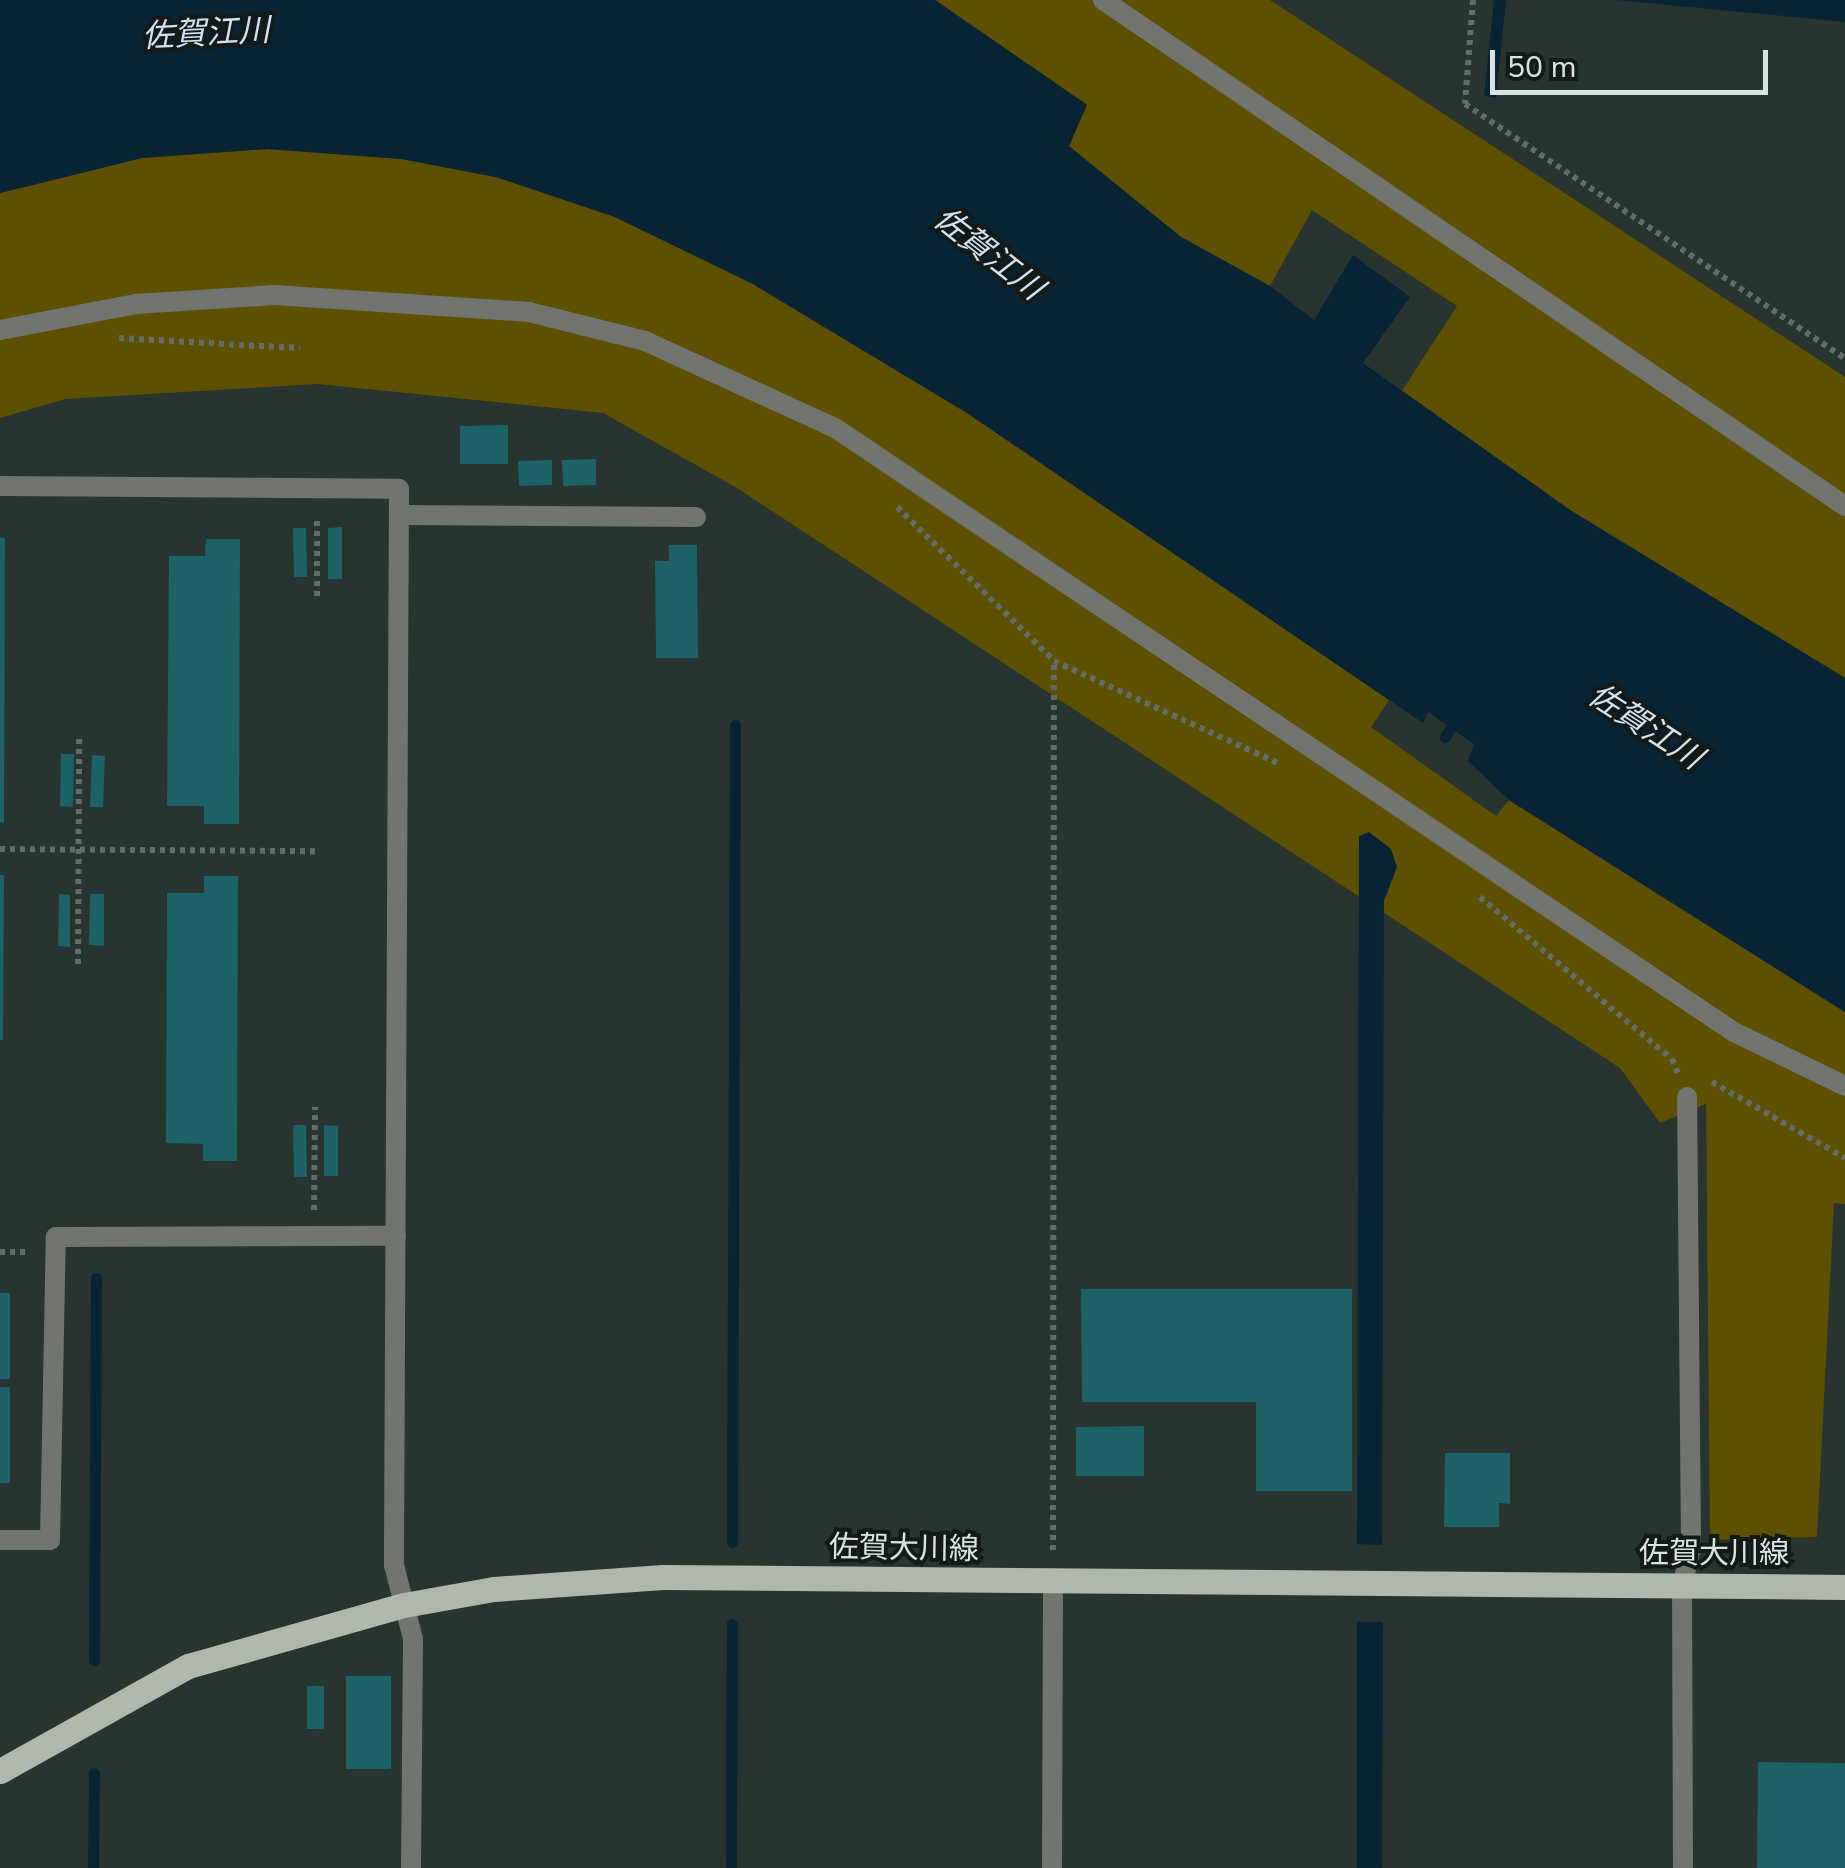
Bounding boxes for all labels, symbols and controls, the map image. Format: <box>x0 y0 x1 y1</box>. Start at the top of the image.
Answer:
water label: 佐賀江川 <box>141 11 271 57</box>
scale bar <box>1495 30 1772 92</box>
text: 50 m <box>1507 47 1576 88</box>
water label: 佐賀江川 <box>926 199 1050 309</box>
water label: 佐賀江川 <box>1581 676 1709 778</box>
street label: 佐賀大川線 <box>829 1530 979 1568</box>
street label: 佐賀大川線 <box>1639 1536 1789 1572</box>

